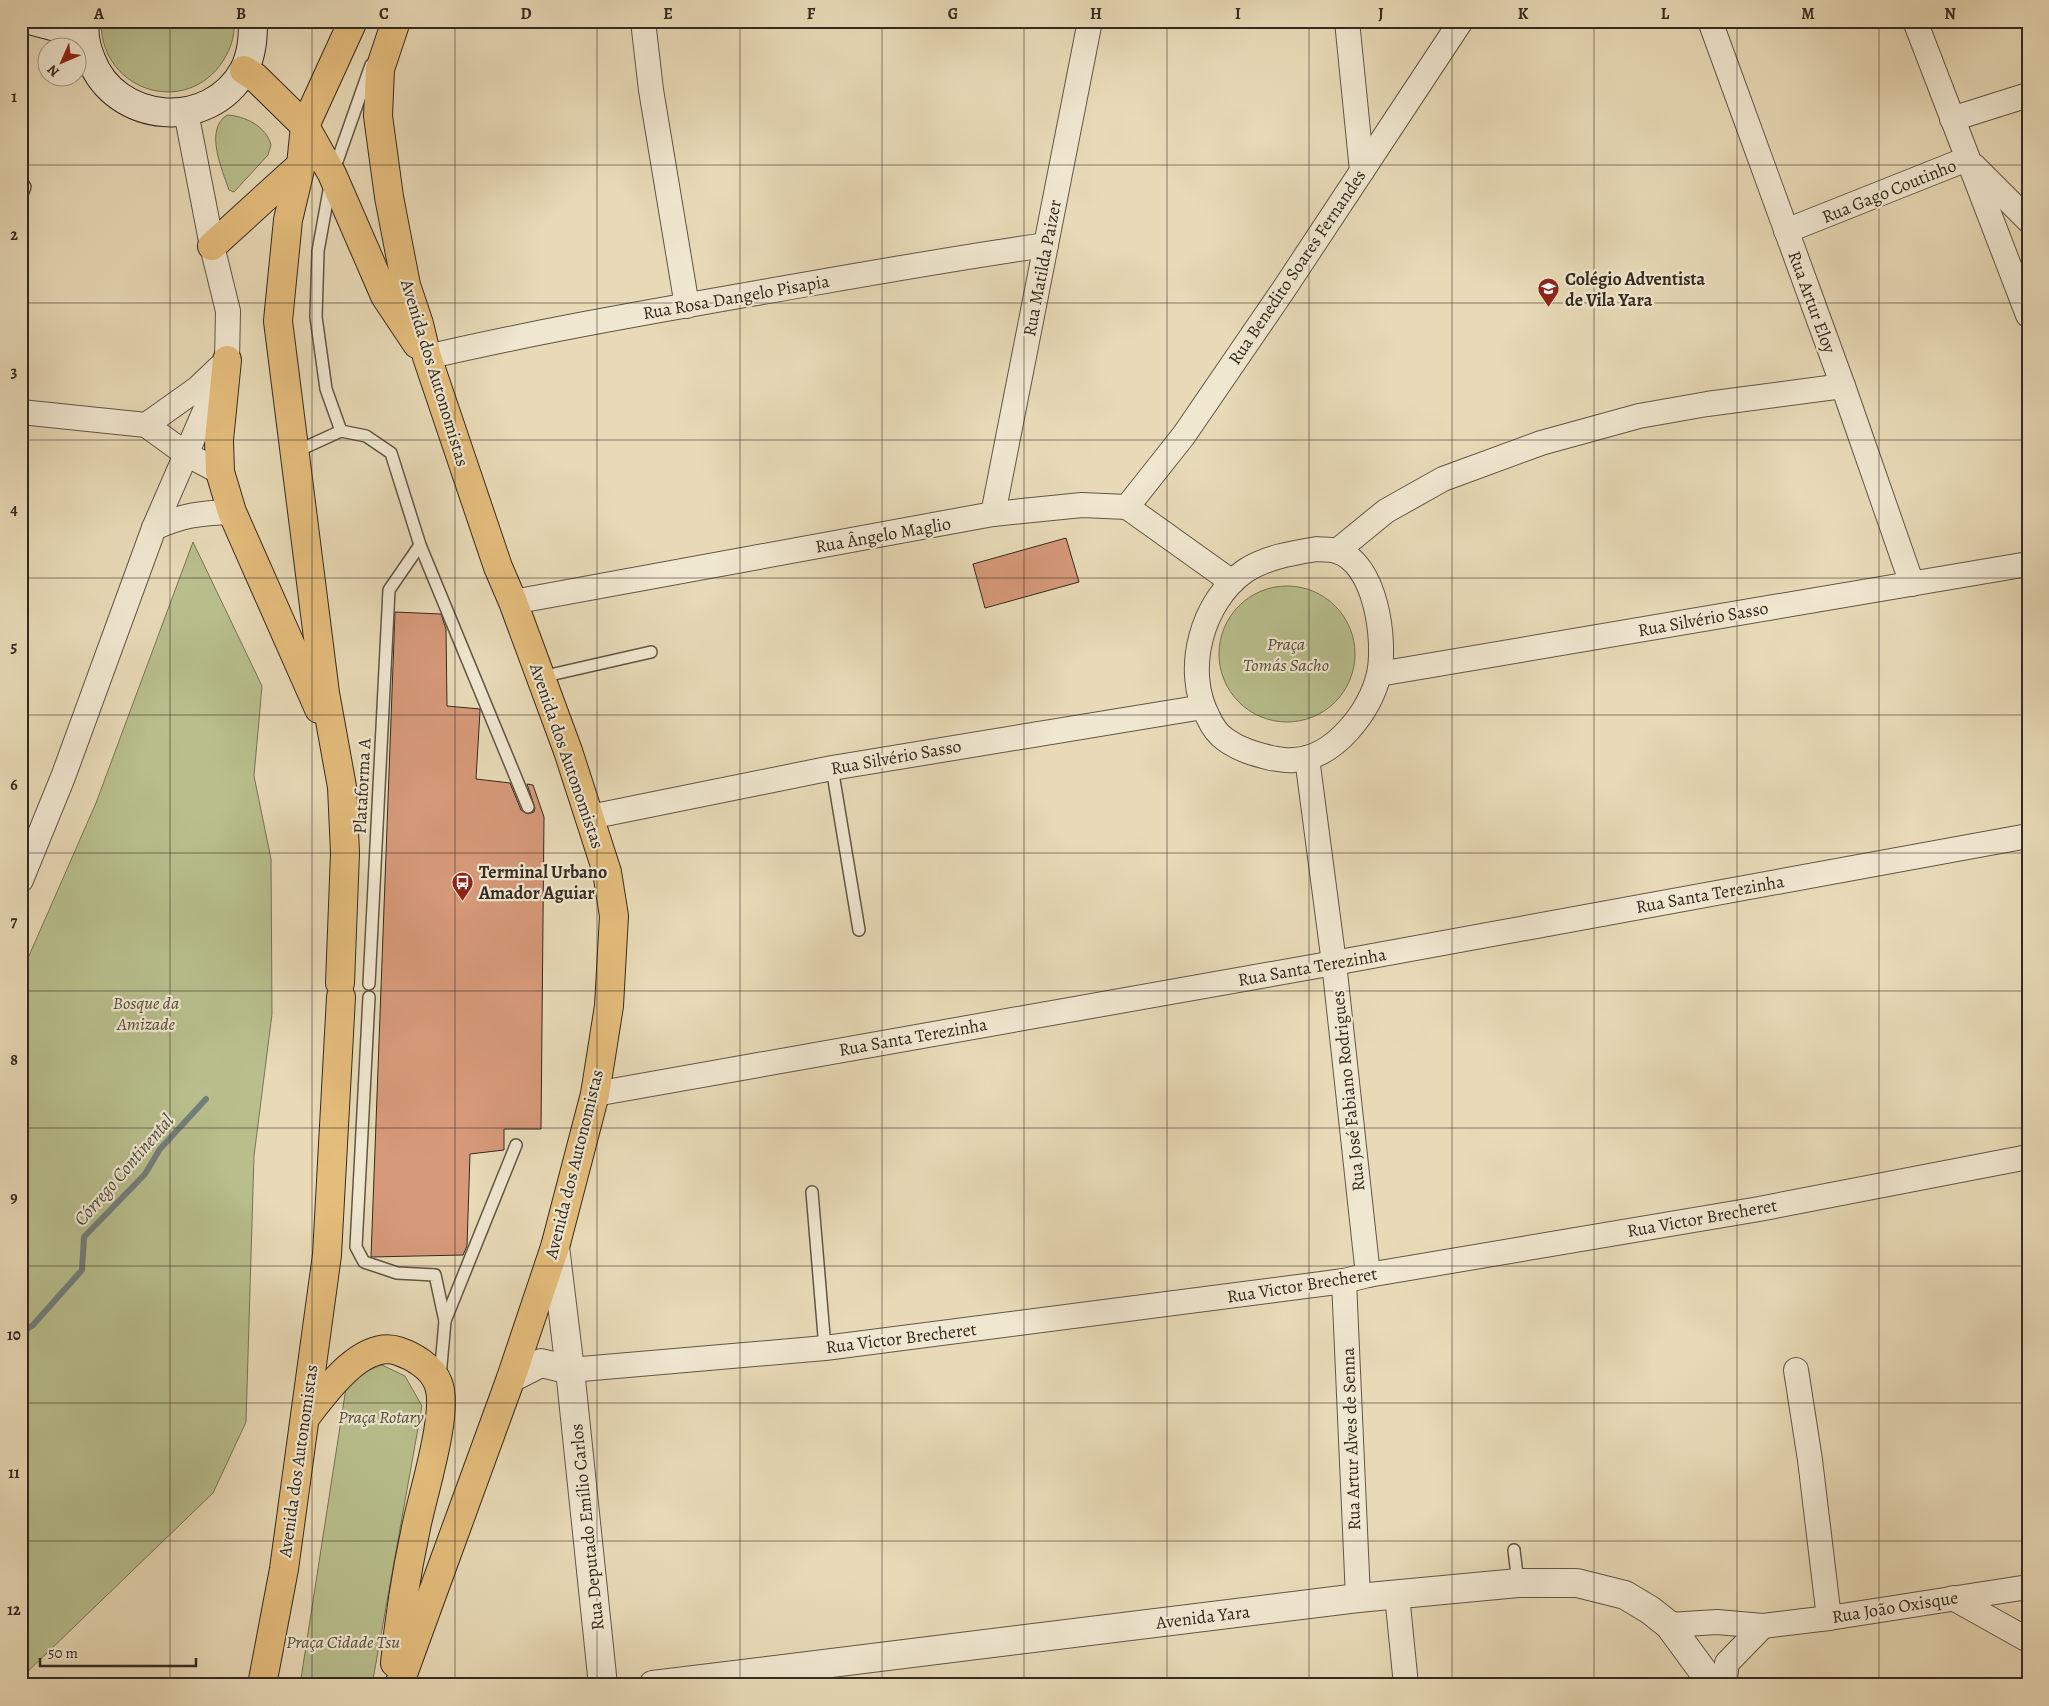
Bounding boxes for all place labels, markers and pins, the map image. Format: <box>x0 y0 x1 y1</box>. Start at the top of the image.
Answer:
place label: Colégio Adventista de Vila Yara <box>1565 267 1706 312</box>
school or university icon: Colégio Adventista de Vila Yara <box>1537 277 1561 308</box>
place label: Terminal Urbano Amador Aguiar <box>478 860 607 905</box>
bus stop icon: Terminal Urbano Amador Aguiar <box>451 870 475 901</box>

